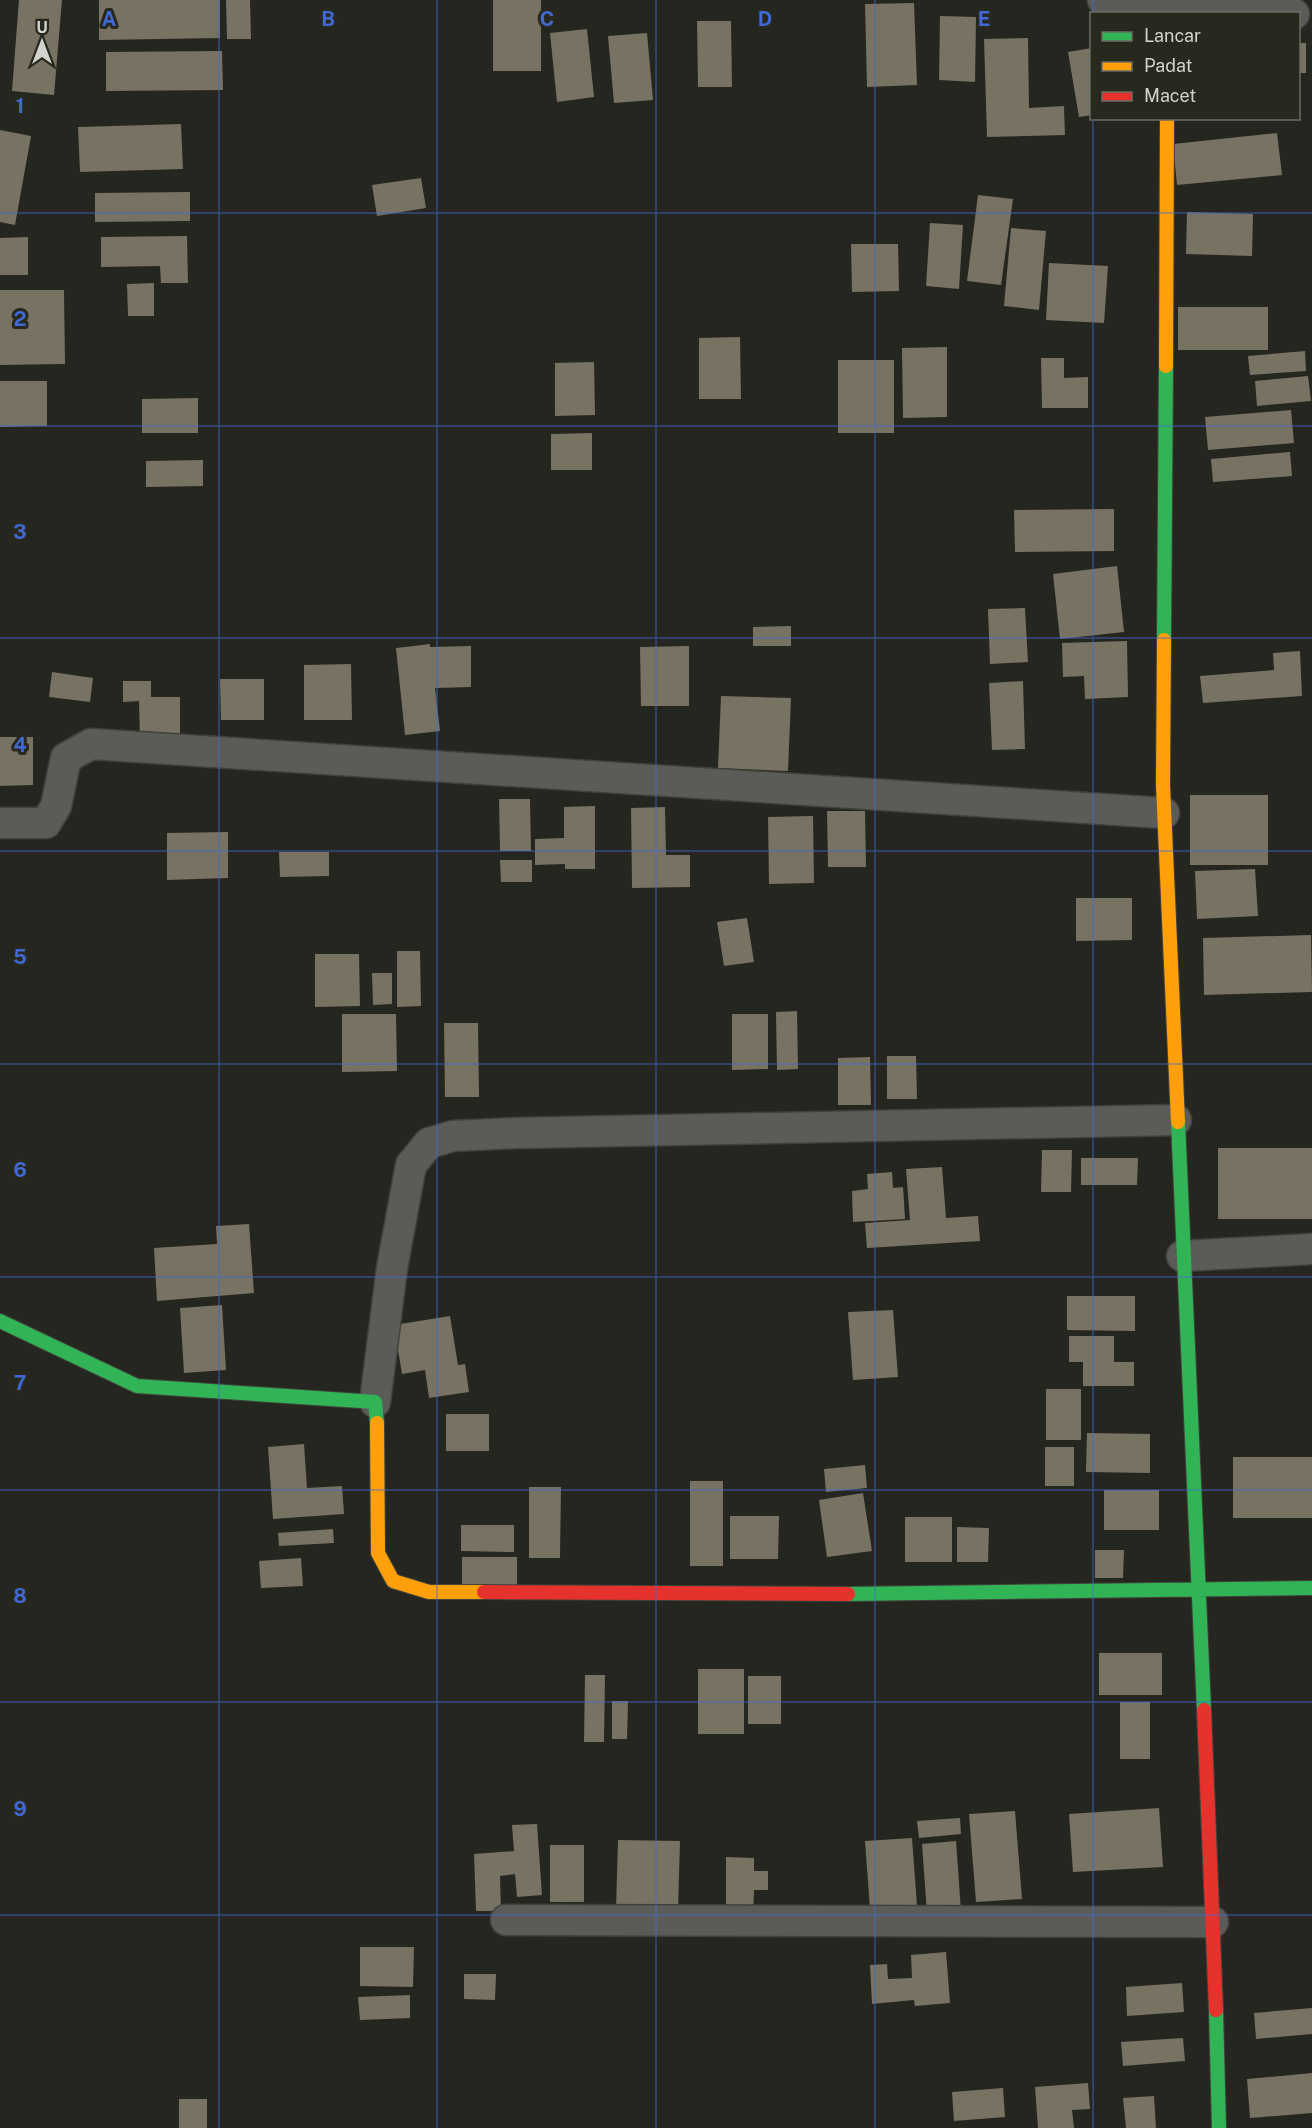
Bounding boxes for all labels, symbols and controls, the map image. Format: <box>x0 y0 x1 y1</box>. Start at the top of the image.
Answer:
text: A <box>102 7 116 31</box>
text: B <box>321 7 335 31</box>
text: C <box>540 7 554 31</box>
text: D <box>758 7 772 31</box>
text: E <box>978 7 990 31</box>
north arrow <box>12 12 72 72</box>
legend <box>1090 12 1300 120</box>
text: U <box>36 18 48 37</box>
text: Lancar <box>1144 25 1201 46</box>
text: Padat <box>1144 55 1193 76</box>
text: Macet <box>1144 85 1196 106</box>
text: 1 <box>16 94 24 118</box>
text: 2 <box>14 307 26 331</box>
text: 3 <box>13 520 27 544</box>
text: 4 <box>13 733 27 757</box>
text: 5 <box>13 945 27 969</box>
text: 6 <box>13 1158 27 1182</box>
text: 7 <box>14 1371 26 1395</box>
text: 8 <box>13 1584 27 1608</box>
text: 9 <box>13 1797 27 1821</box>

